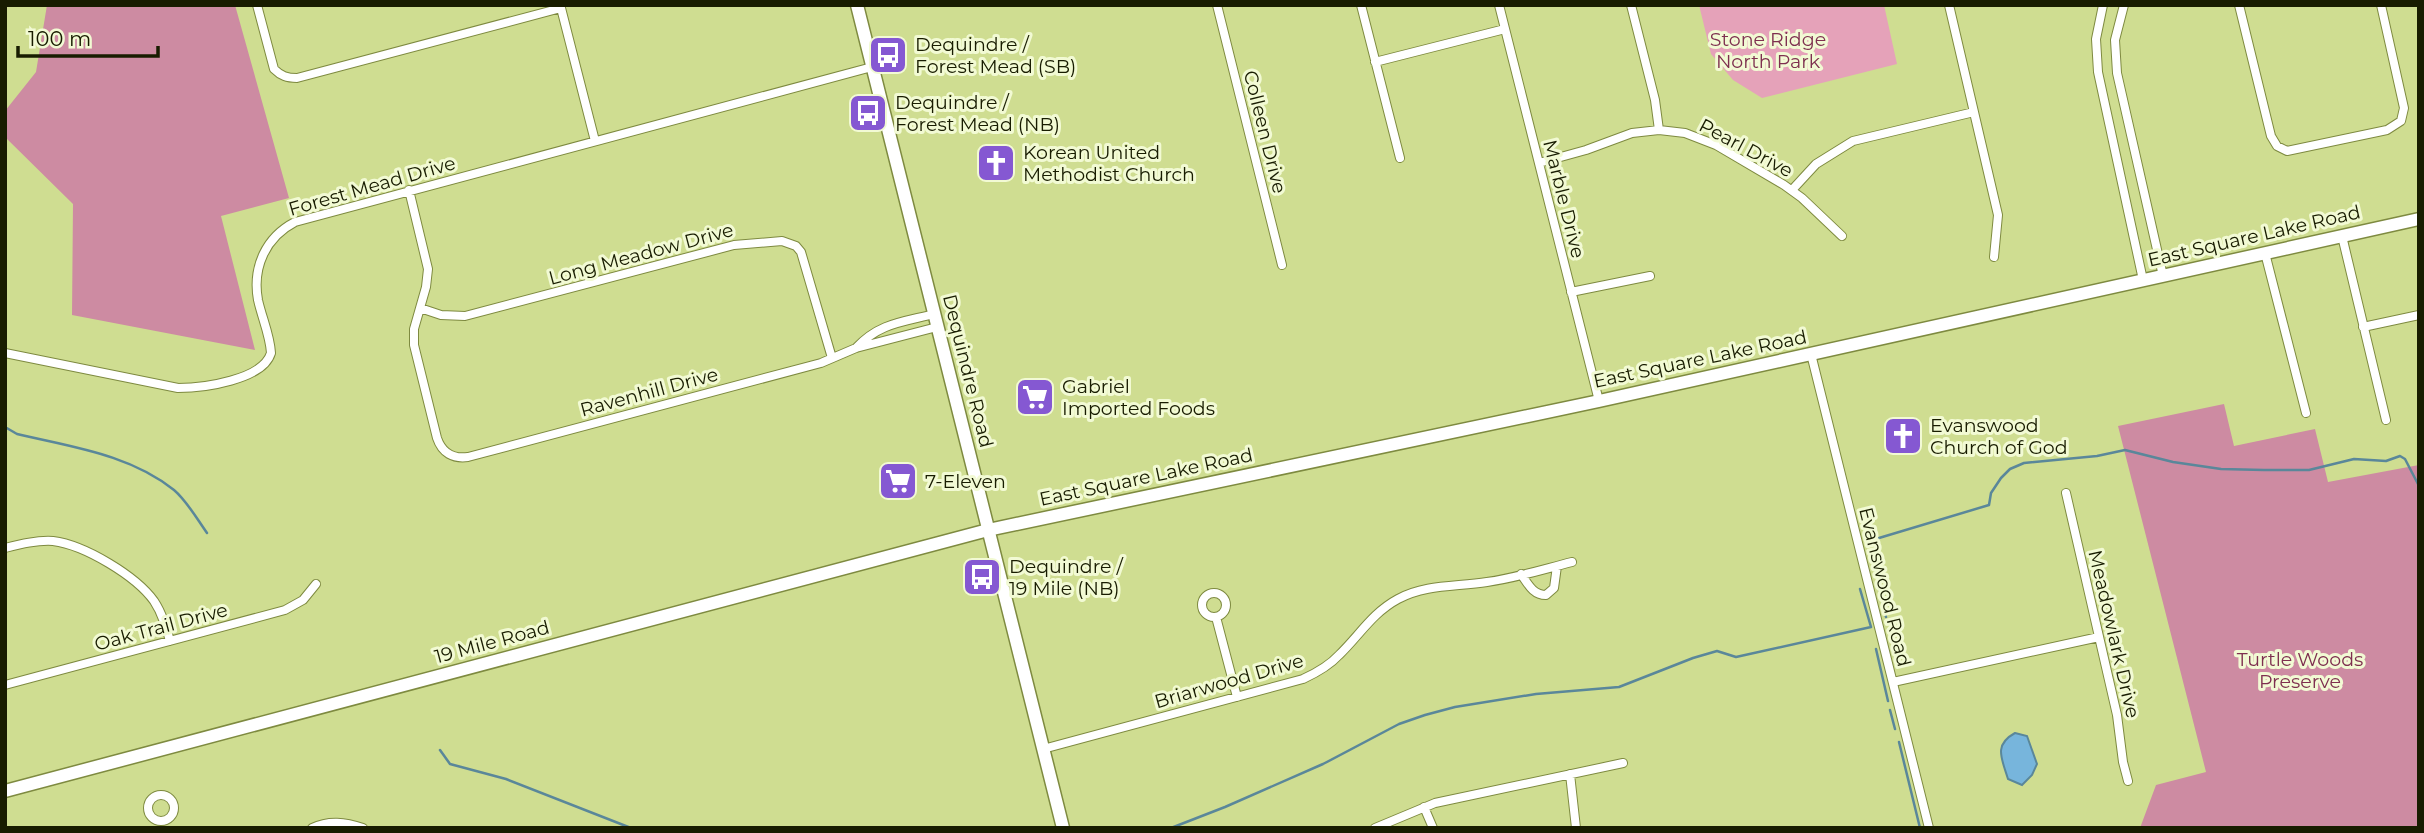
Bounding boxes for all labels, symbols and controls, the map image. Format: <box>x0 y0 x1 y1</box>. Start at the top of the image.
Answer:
scale bar <box>18 14 158 58</box>
text: 100 m <box>28 26 91 51</box>
park label: Stone Ridge North Park <box>1710 28 1826 73</box>
place label: Dequindre / Forest Mead (SB) <box>915 33 1076 78</box>
bus stop icon: Dequindre / Forest Mead (SB) <box>867 34 909 76</box>
street label: Colleen Drive <box>1239 68 1291 196</box>
place label: Dequindre / Forest Mead (NB) <box>895 91 1060 136</box>
bus stop icon: Dequindre / Forest Mead (NB) <box>847 92 889 134</box>
street label: Pearl Drive <box>1695 114 1797 182</box>
street label: Marble Drive <box>1538 137 1590 261</box>
place label: Korean United Methodist Church <box>1023 141 1195 186</box>
church icon: Korean United Methodist Church <box>975 142 1017 184</box>
street label: Forest Mead Drive <box>286 151 458 221</box>
street label: East Square Lake Road <box>2145 200 2363 272</box>
street label: Long Meadow Drive <box>546 218 736 290</box>
street label: Dequindre Road <box>938 292 998 450</box>
street label: East Square Lake Road <box>1591 325 1809 393</box>
street label: Ravenhill Drive <box>577 363 721 421</box>
place label: Gabriel Imported Foods <box>1062 375 1215 420</box>
supermarket icon: Gabriel Imported Foods <box>1014 376 1056 418</box>
place label: Evanswood Church of God <box>1930 414 2068 459</box>
church icon: Evanswood Church of God <box>1882 415 1924 457</box>
street label: East Square Lake Road <box>1037 443 1255 511</box>
supermarket icon: 7-Eleven <box>877 460 919 502</box>
place label: 7-Eleven <box>925 470 1006 493</box>
street label: Evanswood Road <box>1854 505 1916 669</box>
street label: Meadowlark Drive <box>2083 548 2145 720</box>
place label: Dequindre / 19 Mile (NB) <box>1009 555 1124 600</box>
bus stop icon: Dequindre / 19 Mile (NB) <box>961 556 1003 598</box>
street label: Oak Trail Drive <box>92 598 230 656</box>
street label: 19 Mile Road <box>432 616 552 668</box>
park label: Turtle Woods Preserve <box>2237 648 2363 693</box>
street label: Briarwood Drive <box>1152 649 1306 713</box>

